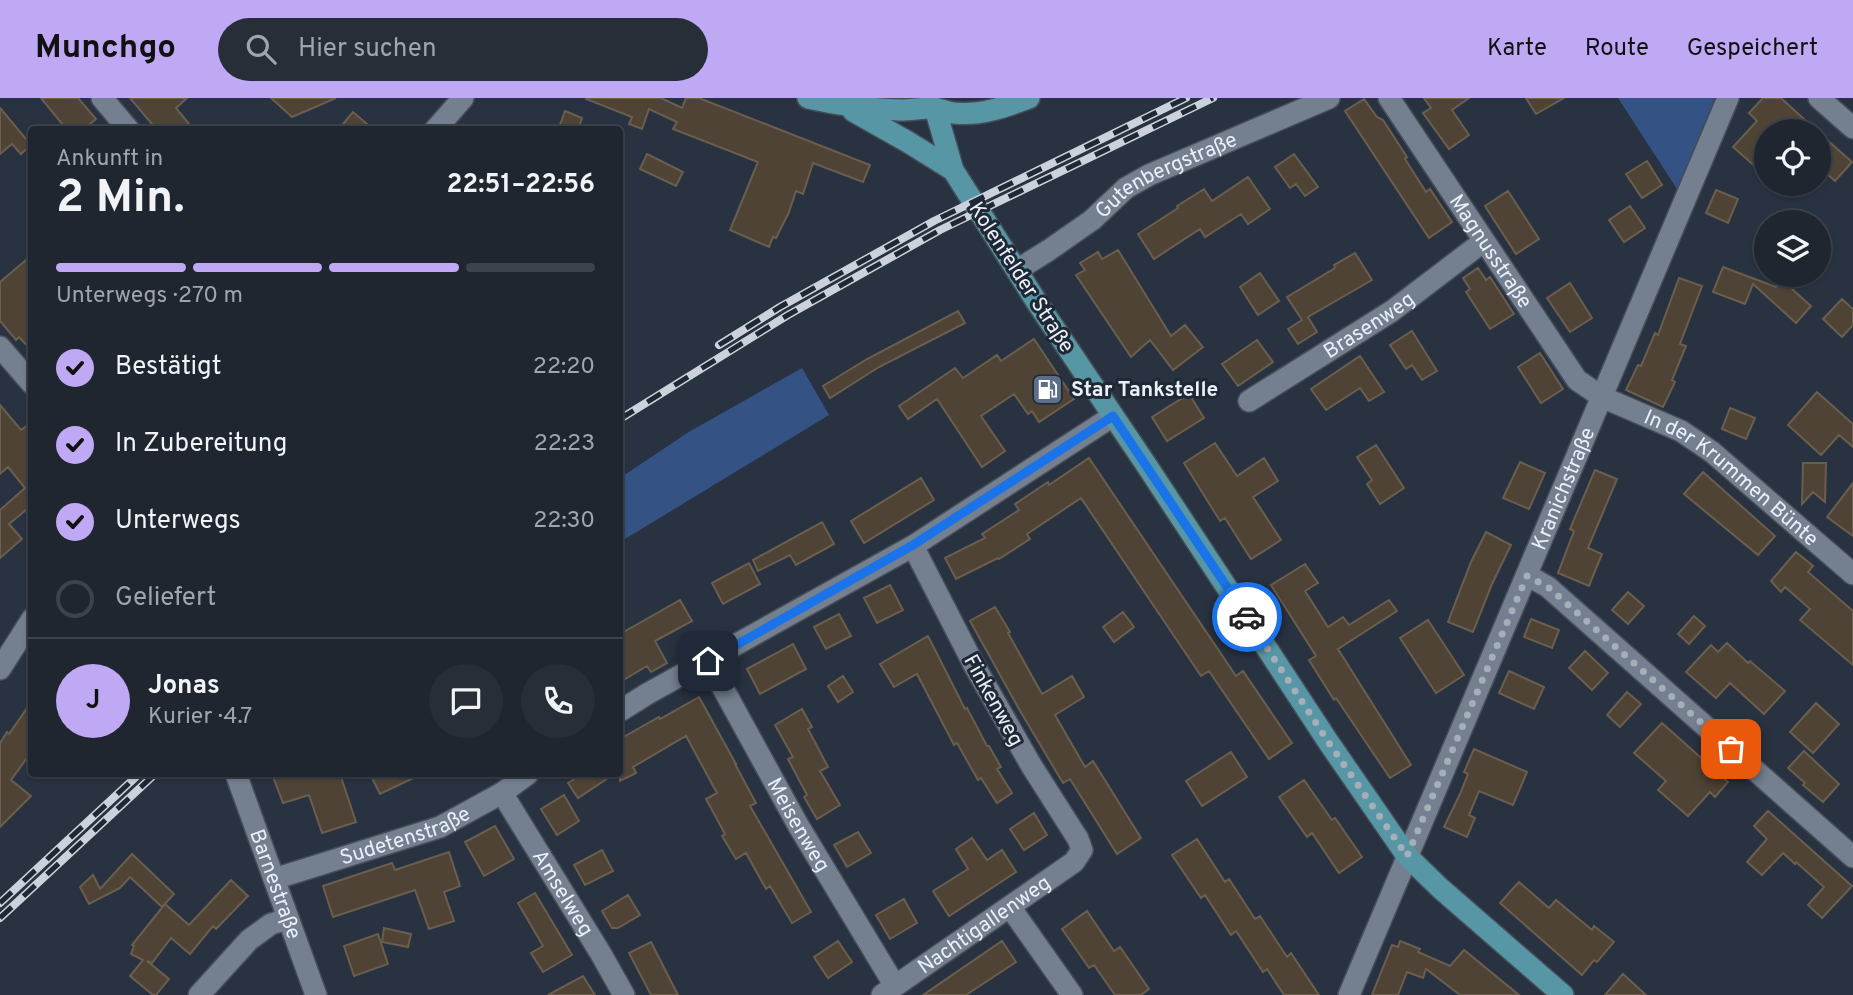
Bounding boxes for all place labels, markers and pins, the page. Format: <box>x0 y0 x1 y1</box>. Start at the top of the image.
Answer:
fuel station icon: Star Tankstelle <box>1031 372 1065 406</box>
place label: Star Tankstelle <box>1071 377 1218 404</box>
pin <box>678 631 738 691</box>
pin <box>1701 719 1761 779</box>

